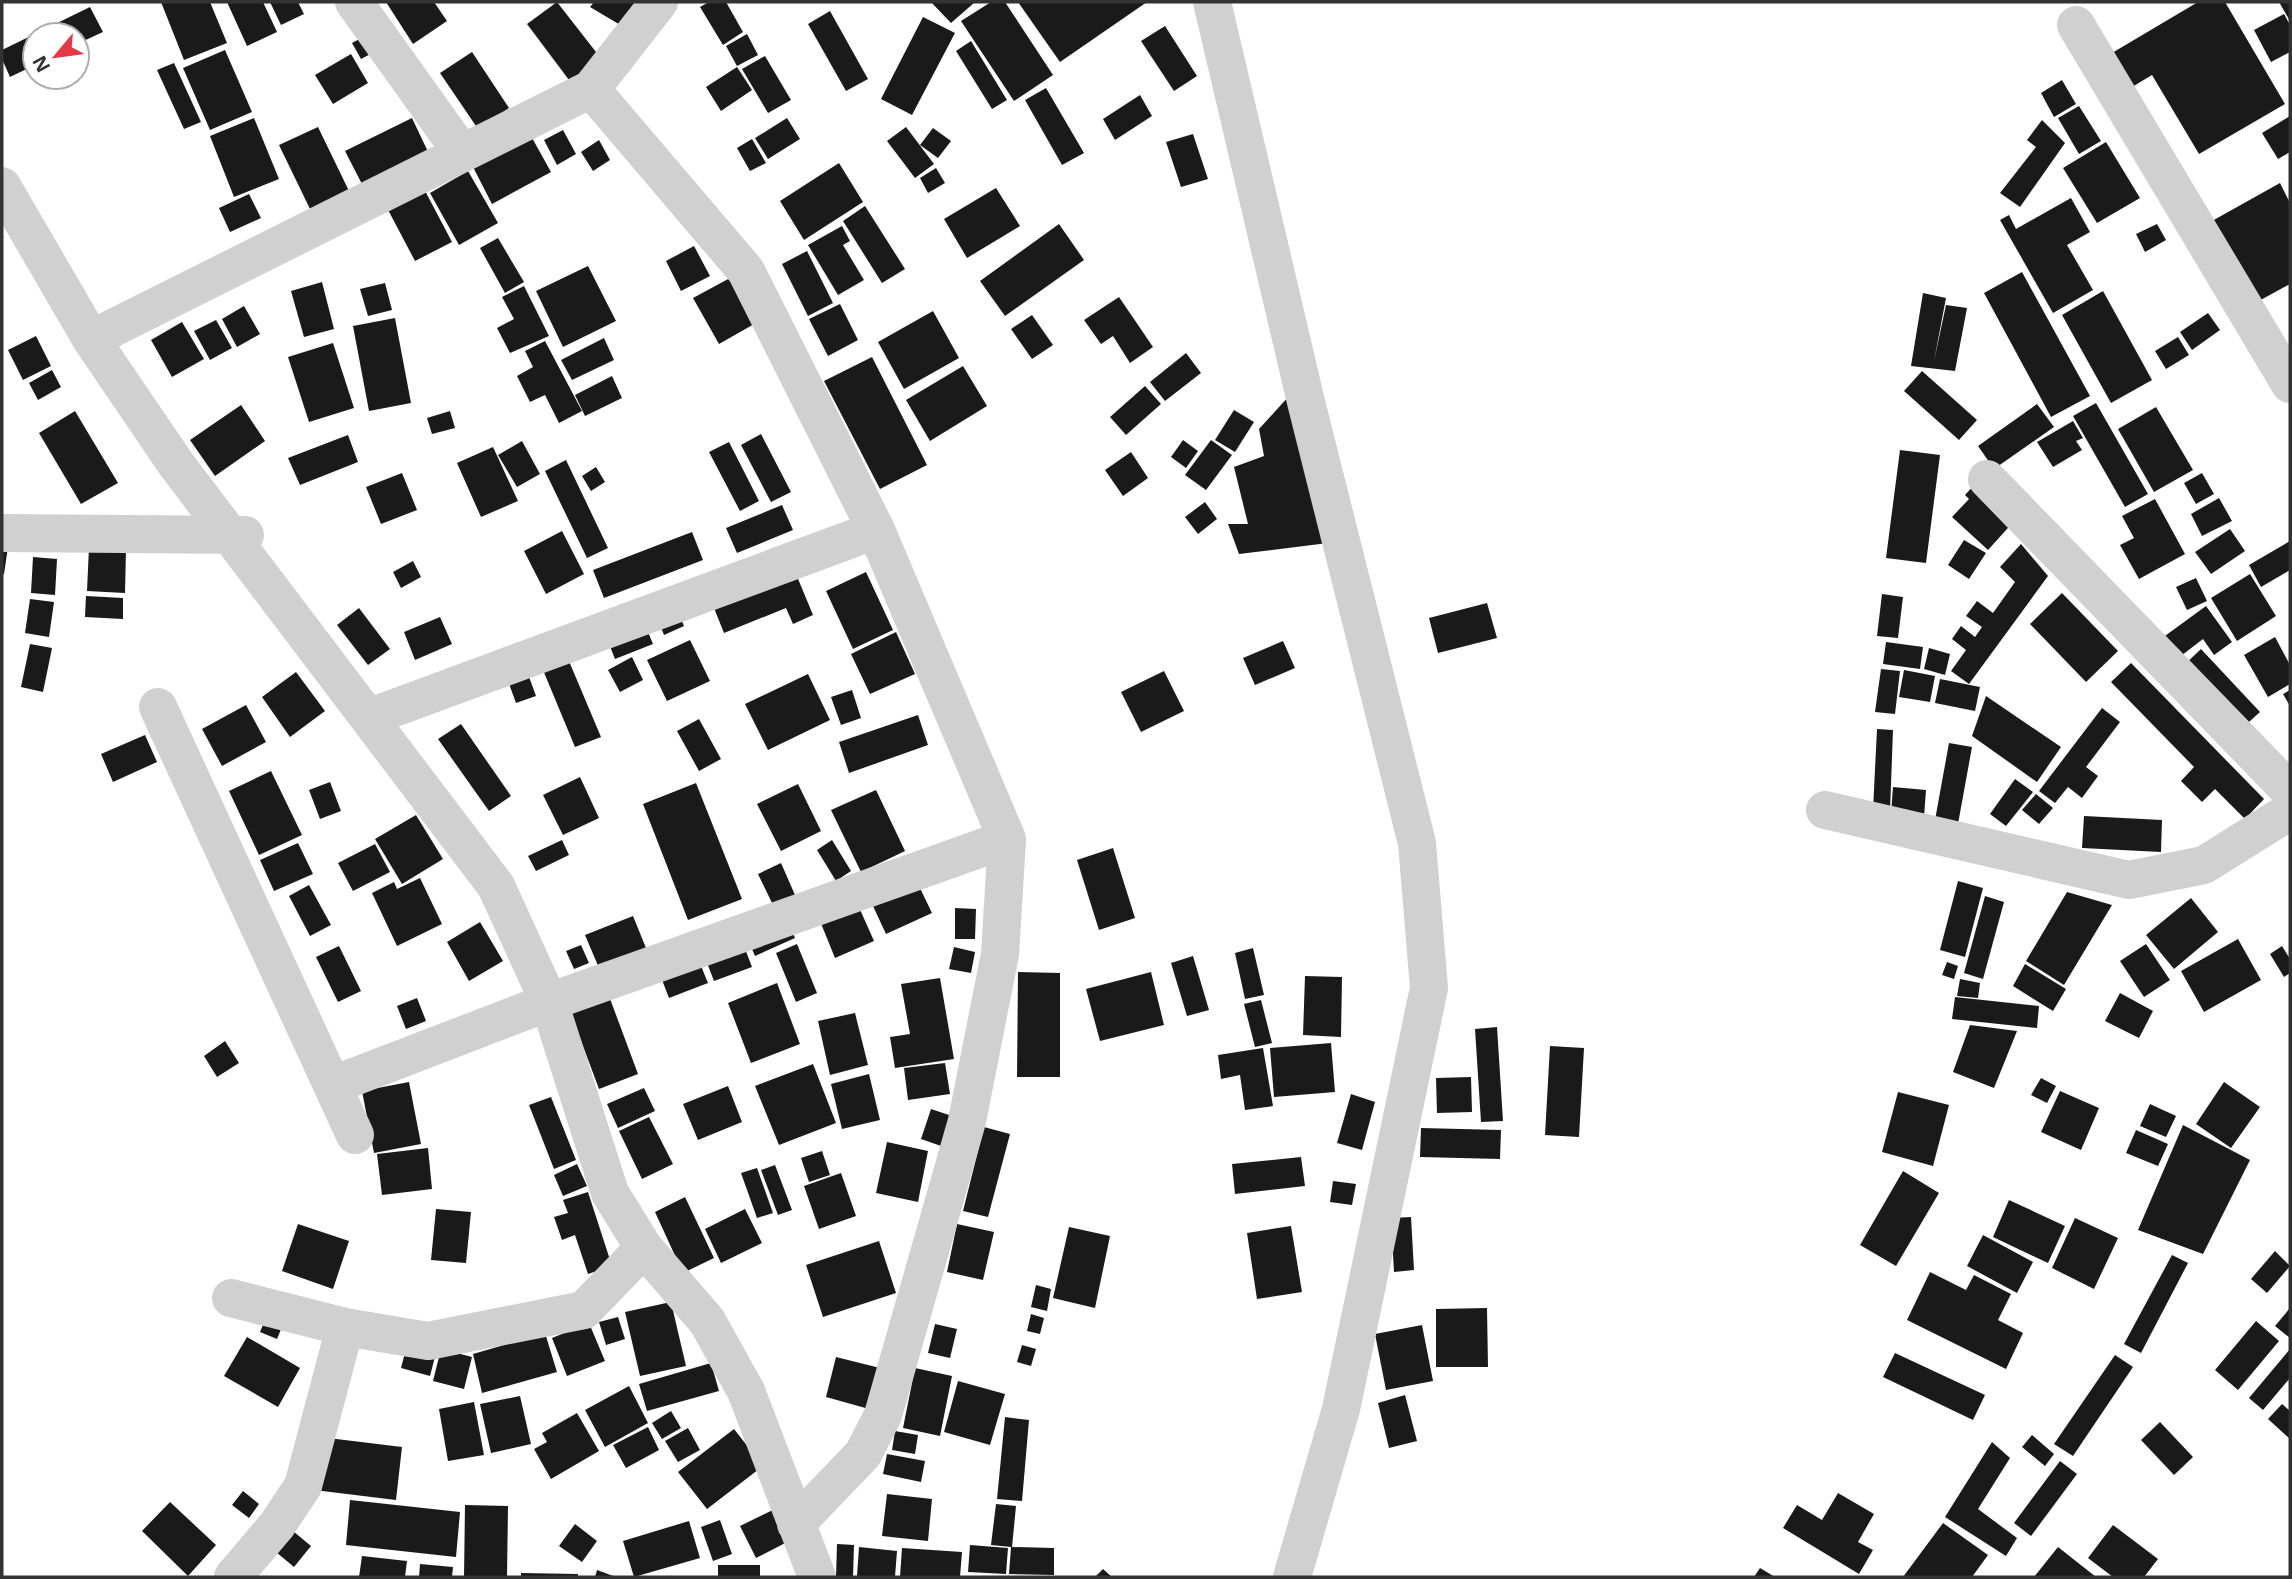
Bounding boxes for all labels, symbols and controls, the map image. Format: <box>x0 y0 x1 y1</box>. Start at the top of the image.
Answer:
north arrow <box>21 21 91 91</box>
text: N <box>26 51 56 77</box>

